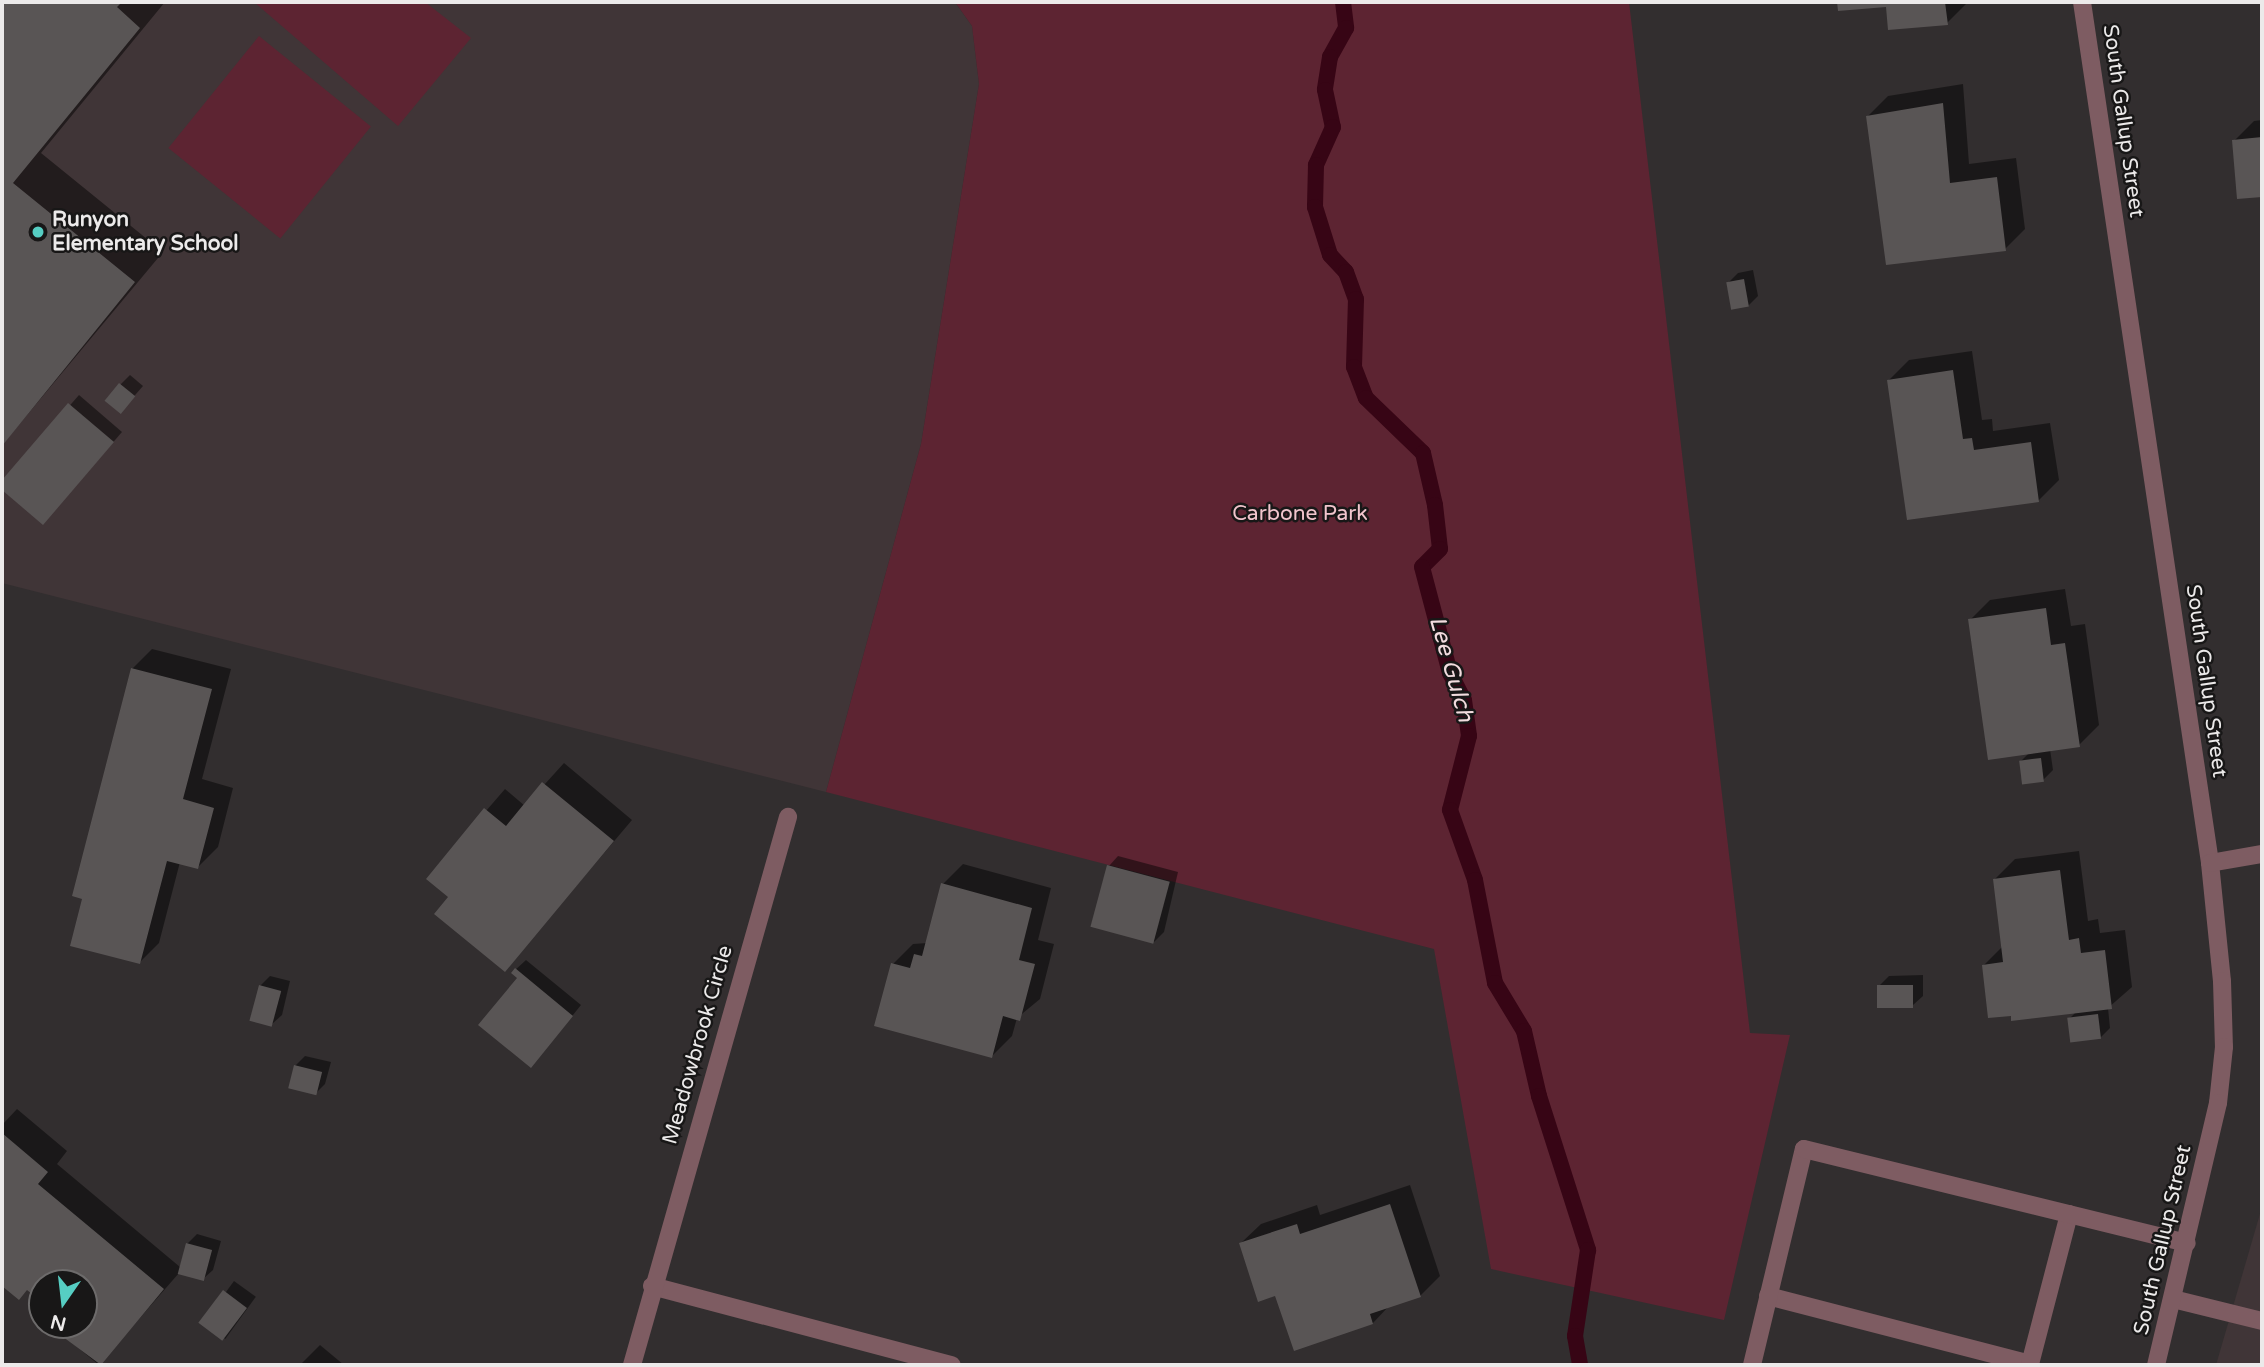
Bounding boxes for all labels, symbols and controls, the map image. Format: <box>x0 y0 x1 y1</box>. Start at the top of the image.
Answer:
street label: South Gallup Street <box>2097 23 2149 219</box>
place label: Runyon Elementary School <box>52 207 239 257</box>
marker: Runyon Elementary School <box>30 224 46 240</box>
park label: Carbone Park <box>1232 501 1368 527</box>
street label: South Gallup Street <box>2180 583 2232 779</box>
water label: Lee Gulch <box>1423 613 1479 725</box>
street label: Meadowbrook Circle <box>658 943 738 1147</box>
street label: South Gallup Street <box>2129 1142 2197 1338</box>
north arrow <box>28 1269 98 1339</box>
text: N <box>48 1310 68 1335</box>

